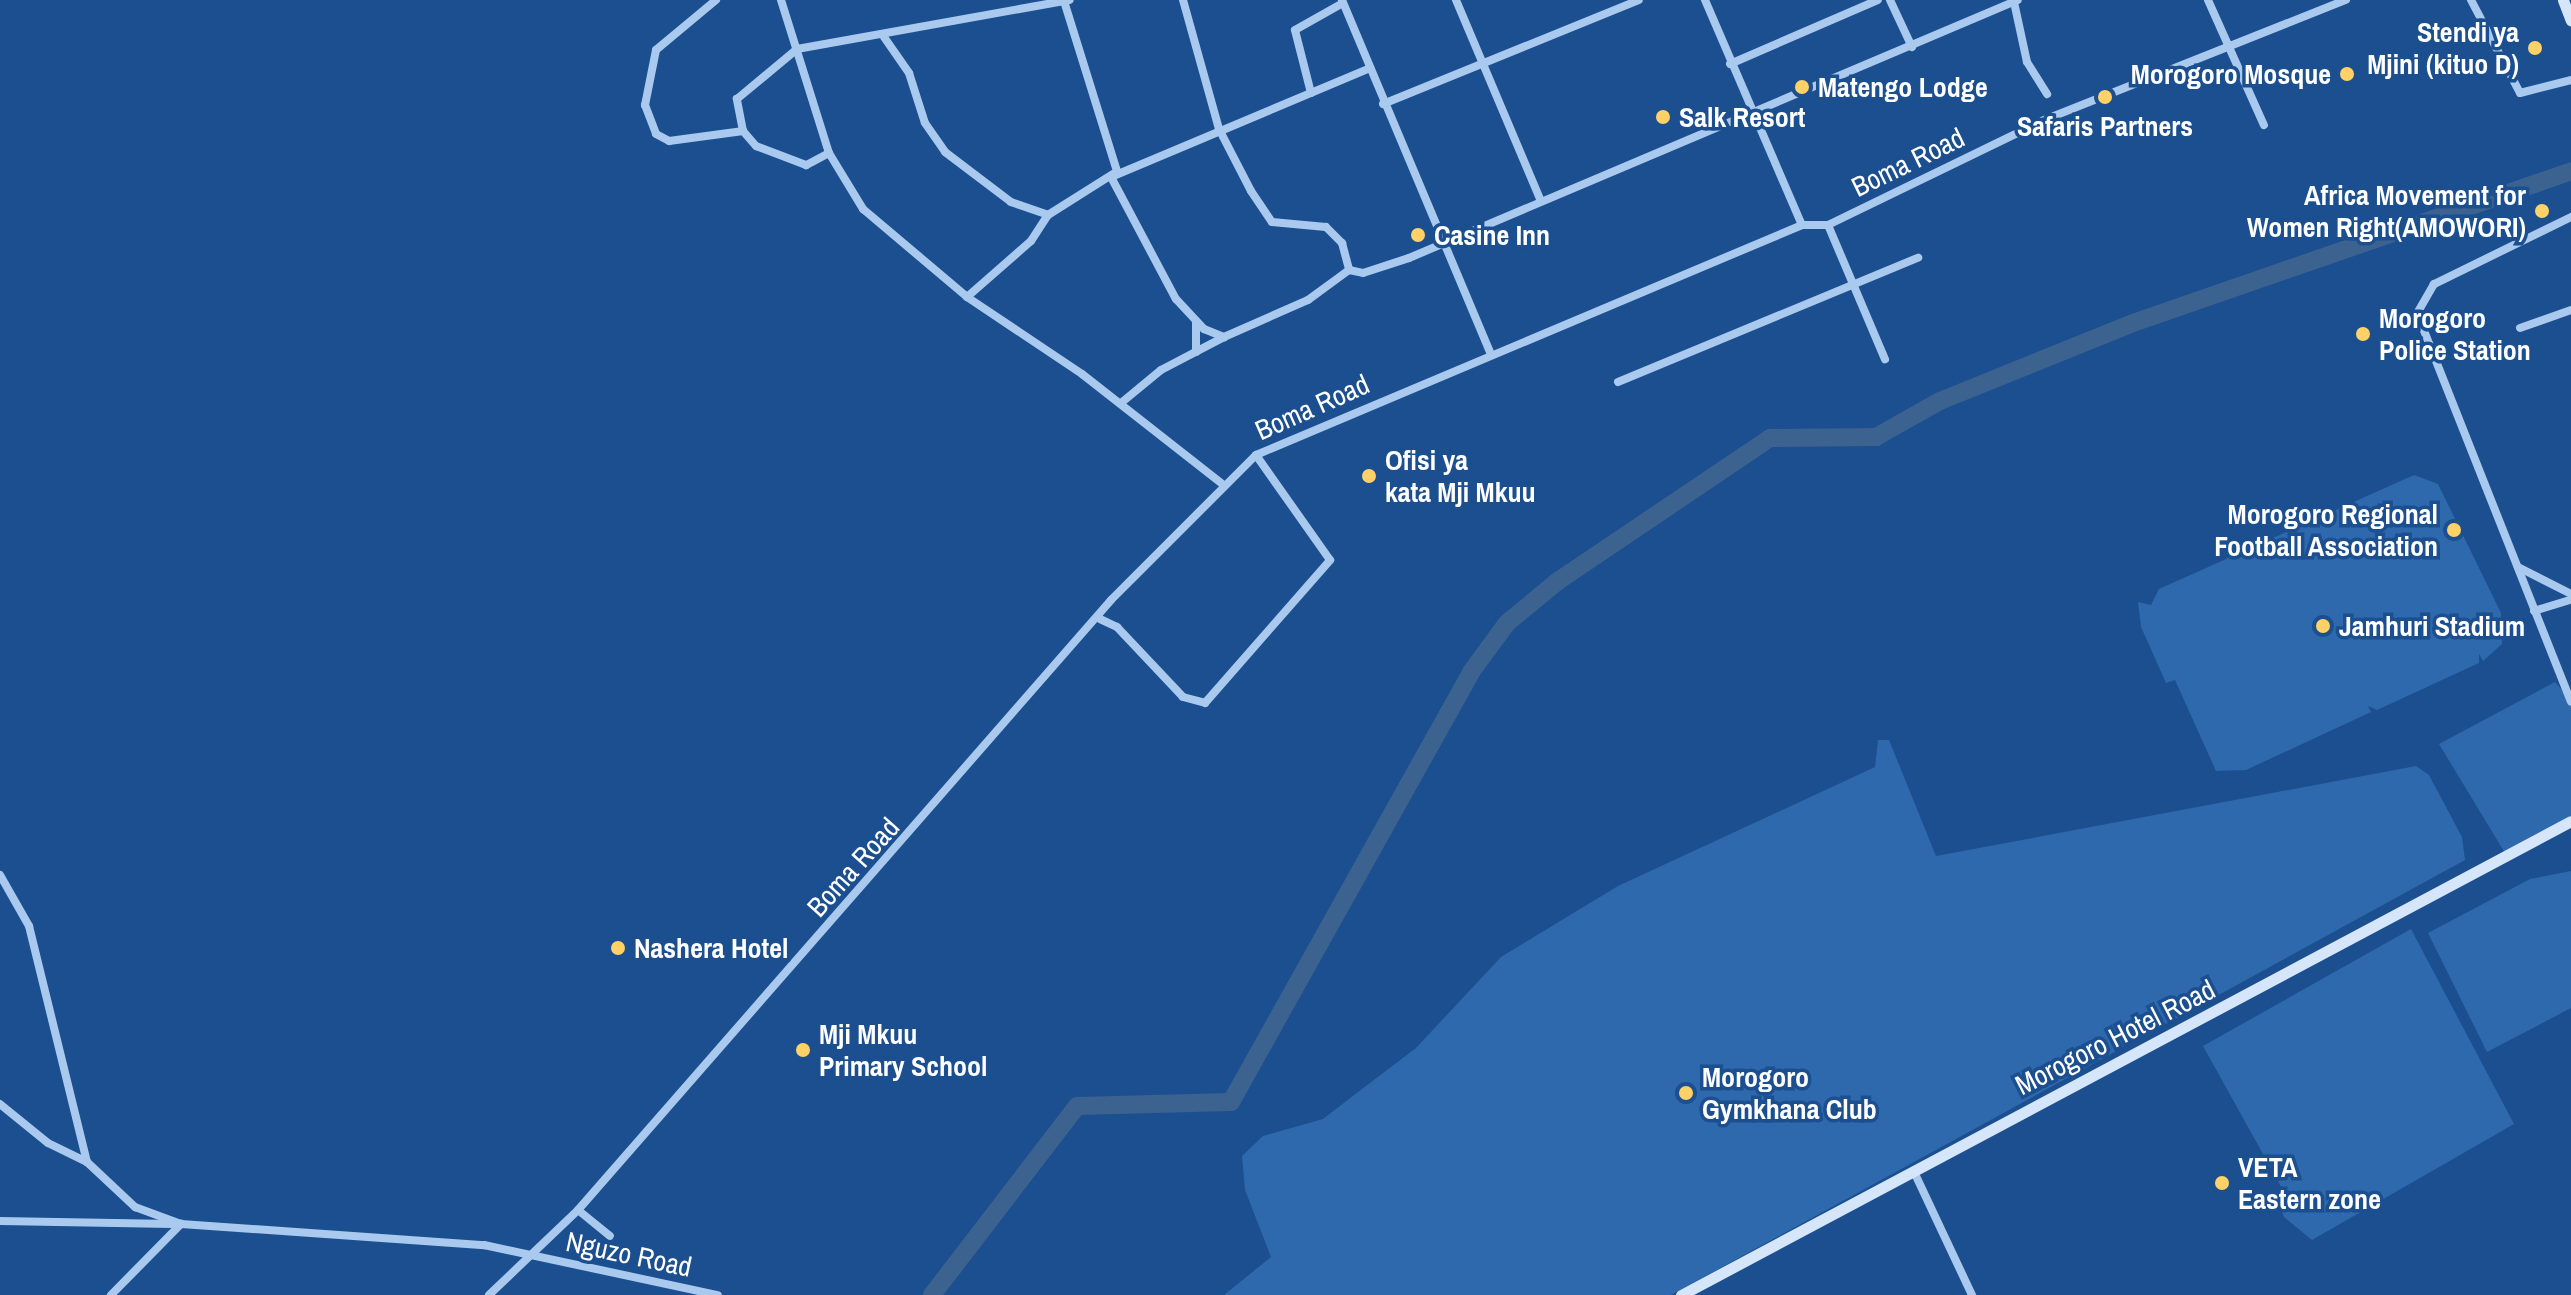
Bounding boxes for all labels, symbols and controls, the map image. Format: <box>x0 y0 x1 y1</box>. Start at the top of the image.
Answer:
place label: Stendi ya Mjini (kituo D) <box>2367 15 2519 81</box>
marker: Stendi ya Mjini (kituo D) <box>2526 39 2544 57</box>
place label: Morogoro Mosque <box>2131 57 2331 91</box>
marker: Morogoro Mosque <box>2338 65 2356 83</box>
place label: Matengo Lodge <box>1818 70 1988 104</box>
marker: Matengo Lodge <box>1793 78 1811 96</box>
marker: Safaris Partners <box>2096 88 2114 106</box>
place label: Salk Resort <box>1679 100 1805 134</box>
marker: Salk Resort <box>1654 108 1672 126</box>
place label: Safaris Partners <box>2017 109 2193 143</box>
street label: Boma Road <box>1846 120 1970 204</box>
place label: Africa Movement for Women Right(AMOWORI) <box>2247 178 2526 244</box>
marker: Africa Movement for Women Right(AMOWORI) <box>2533 202 2551 220</box>
place label: Casine Inn <box>1434 218 1550 252</box>
marker: Casine Inn <box>1409 226 1427 244</box>
place label: Morogoro Police Station <box>2379 301 2531 367</box>
marker: Morogoro Police Station <box>2354 325 2372 343</box>
street label: Boma Road <box>1250 367 1374 447</box>
place label: Ofisi ya kata Mji Mkuu <box>1385 443 1536 509</box>
marker: Ofisi ya kata Mji Mkuu <box>1360 467 1378 485</box>
place label: Morogoro Regional Football Association <box>2213 497 2438 563</box>
marker: Morogoro Regional Football Association <box>2445 521 2463 539</box>
place label: Jamhuri Stadium <box>2339 609 2525 643</box>
marker: Jamhuri Stadium <box>2314 617 2332 635</box>
street label: Boma Road <box>800 811 906 923</box>
place label: Nashera Hotel <box>634 931 788 965</box>
marker: Nashera Hotel <box>609 939 627 957</box>
street label: Morogoro Hotel Road <box>2010 972 2220 1102</box>
place label: Mji Mkuu Primary School <box>819 1017 987 1083</box>
marker: Mji Mkuu Primary School <box>794 1041 812 1059</box>
place label: Morogoro Gymkhana Club <box>1702 1060 1877 1126</box>
marker: Morogoro Gymkhana Club <box>1677 1084 1695 1102</box>
place label: VETA Eastern zone <box>2238 1150 2381 1216</box>
marker: VETA Eastern zone <box>2213 1174 2231 1192</box>
street label: Nguzo Road <box>563 1224 695 1284</box>

